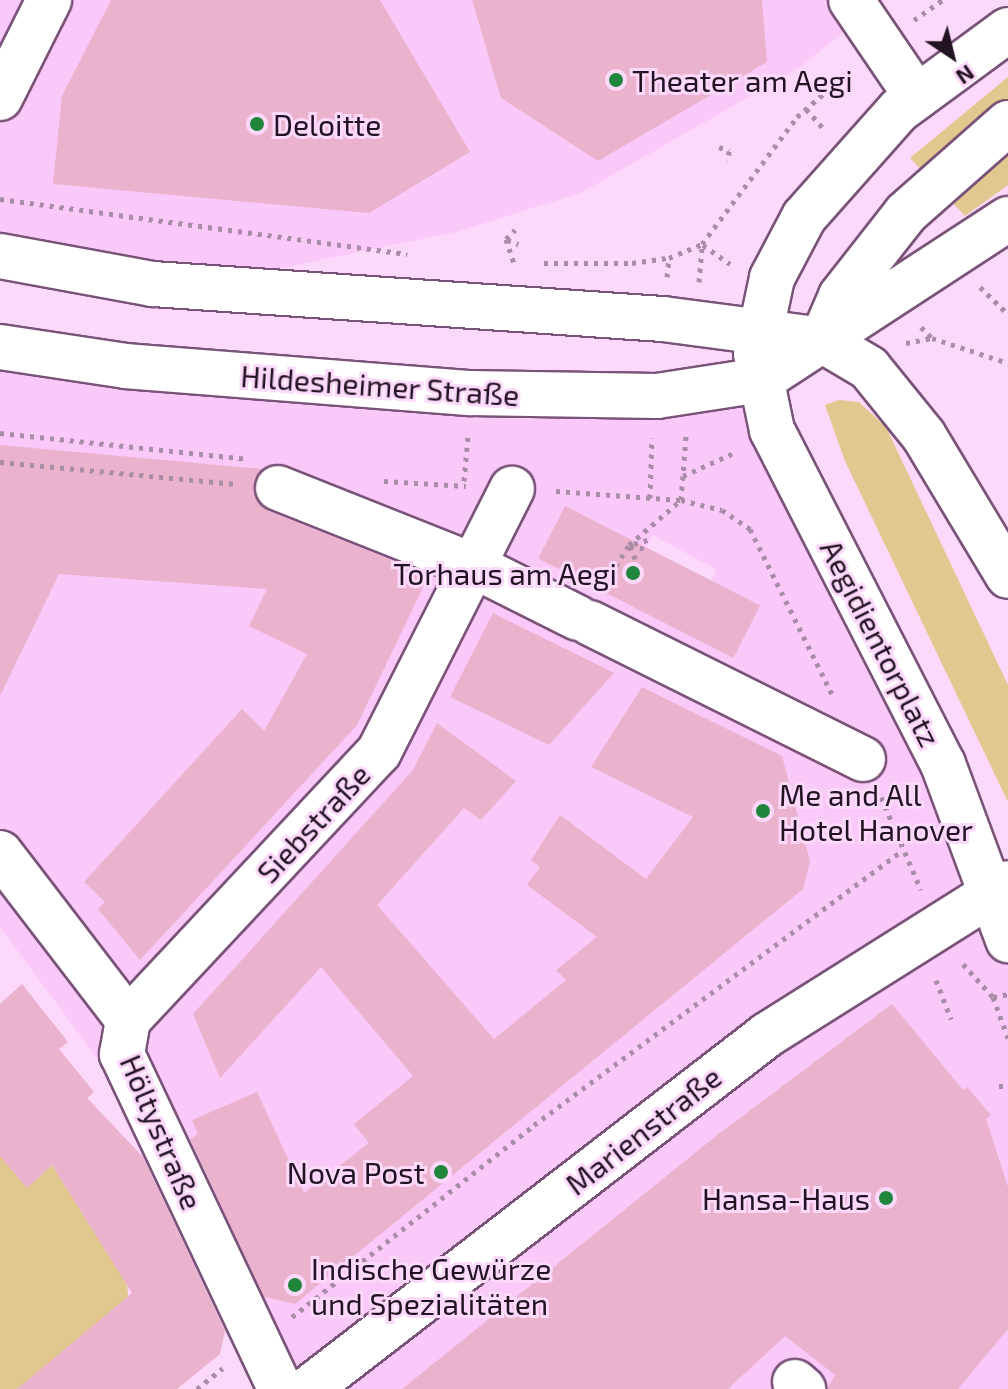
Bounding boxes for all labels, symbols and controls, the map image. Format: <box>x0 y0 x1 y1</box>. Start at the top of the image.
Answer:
north arrow <box>912 16 992 96</box>
text: N <box>952 60 980 91</box>
place label: Theater am Aegi <box>632 62 854 98</box>
marker: Theater am Aegi <box>607 71 625 89</box>
place label: Deloitte <box>273 106 381 142</box>
marker: Deloitte <box>248 115 266 133</box>
street label: Hildesheimer Straße <box>239 357 521 413</box>
street label: Aegidientorplatz <box>813 534 949 752</box>
place label: Torhaus am Aegi <box>393 555 617 591</box>
marker: Torhaus am Aegi <box>624 564 642 582</box>
street label: Siebstraße <box>249 756 377 890</box>
place label: Me and All Hotel Hanover <box>779 776 974 846</box>
marker: Me and All Hotel Hanover <box>754 802 772 820</box>
street label: Höltystraße <box>113 1049 211 1215</box>
street label: Marienstraße <box>558 1058 728 1202</box>
place label: Nova Post <box>287 1154 425 1190</box>
marker: Nova Post <box>432 1163 450 1181</box>
place label: Hansa-Haus <box>702 1180 870 1216</box>
marker: Hansa-Haus <box>877 1189 895 1207</box>
place label: Indische Gewürze und Spezialitäten <box>311 1250 551 1320</box>
marker: Indische Gewürze und Spezialitäten <box>286 1276 304 1294</box>

